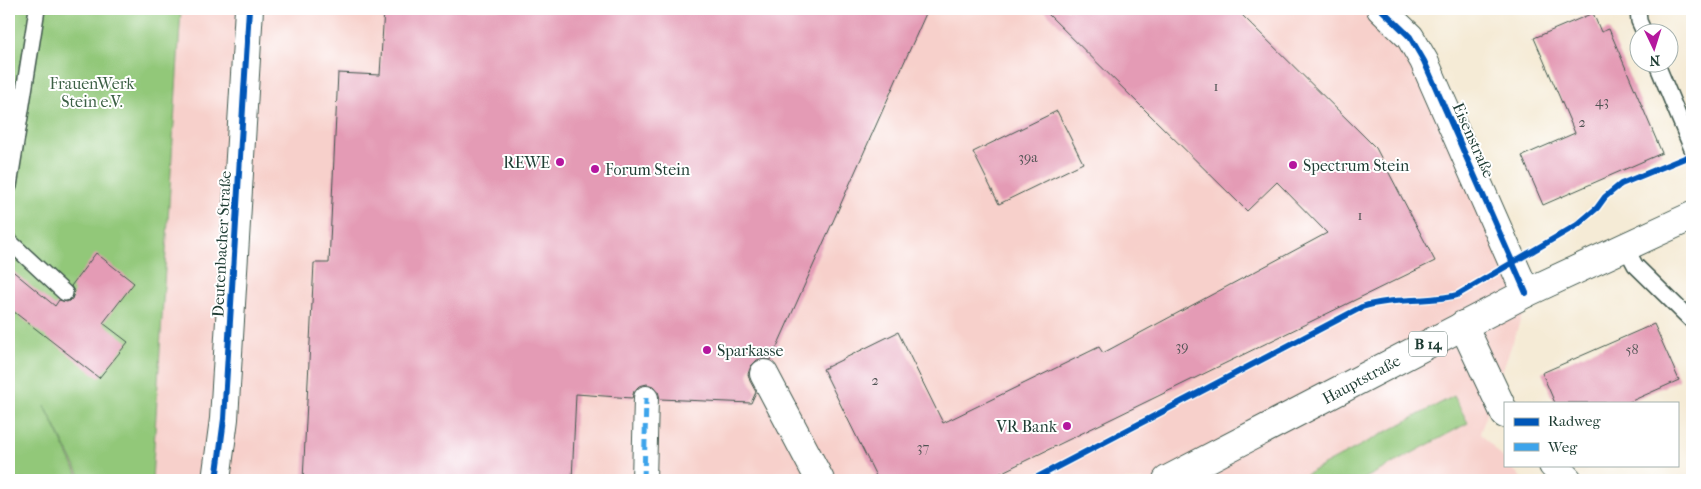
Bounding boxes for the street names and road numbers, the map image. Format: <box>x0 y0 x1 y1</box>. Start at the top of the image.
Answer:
street label: Eisenstraße <box>1449 100 1499 181</box>
street label: Deutenbacher Straße <box>208 170 235 318</box>
road number: B 14 <box>1409 332 1447 356</box>
street label: Hauptstraße <box>1319 351 1404 408</box>

